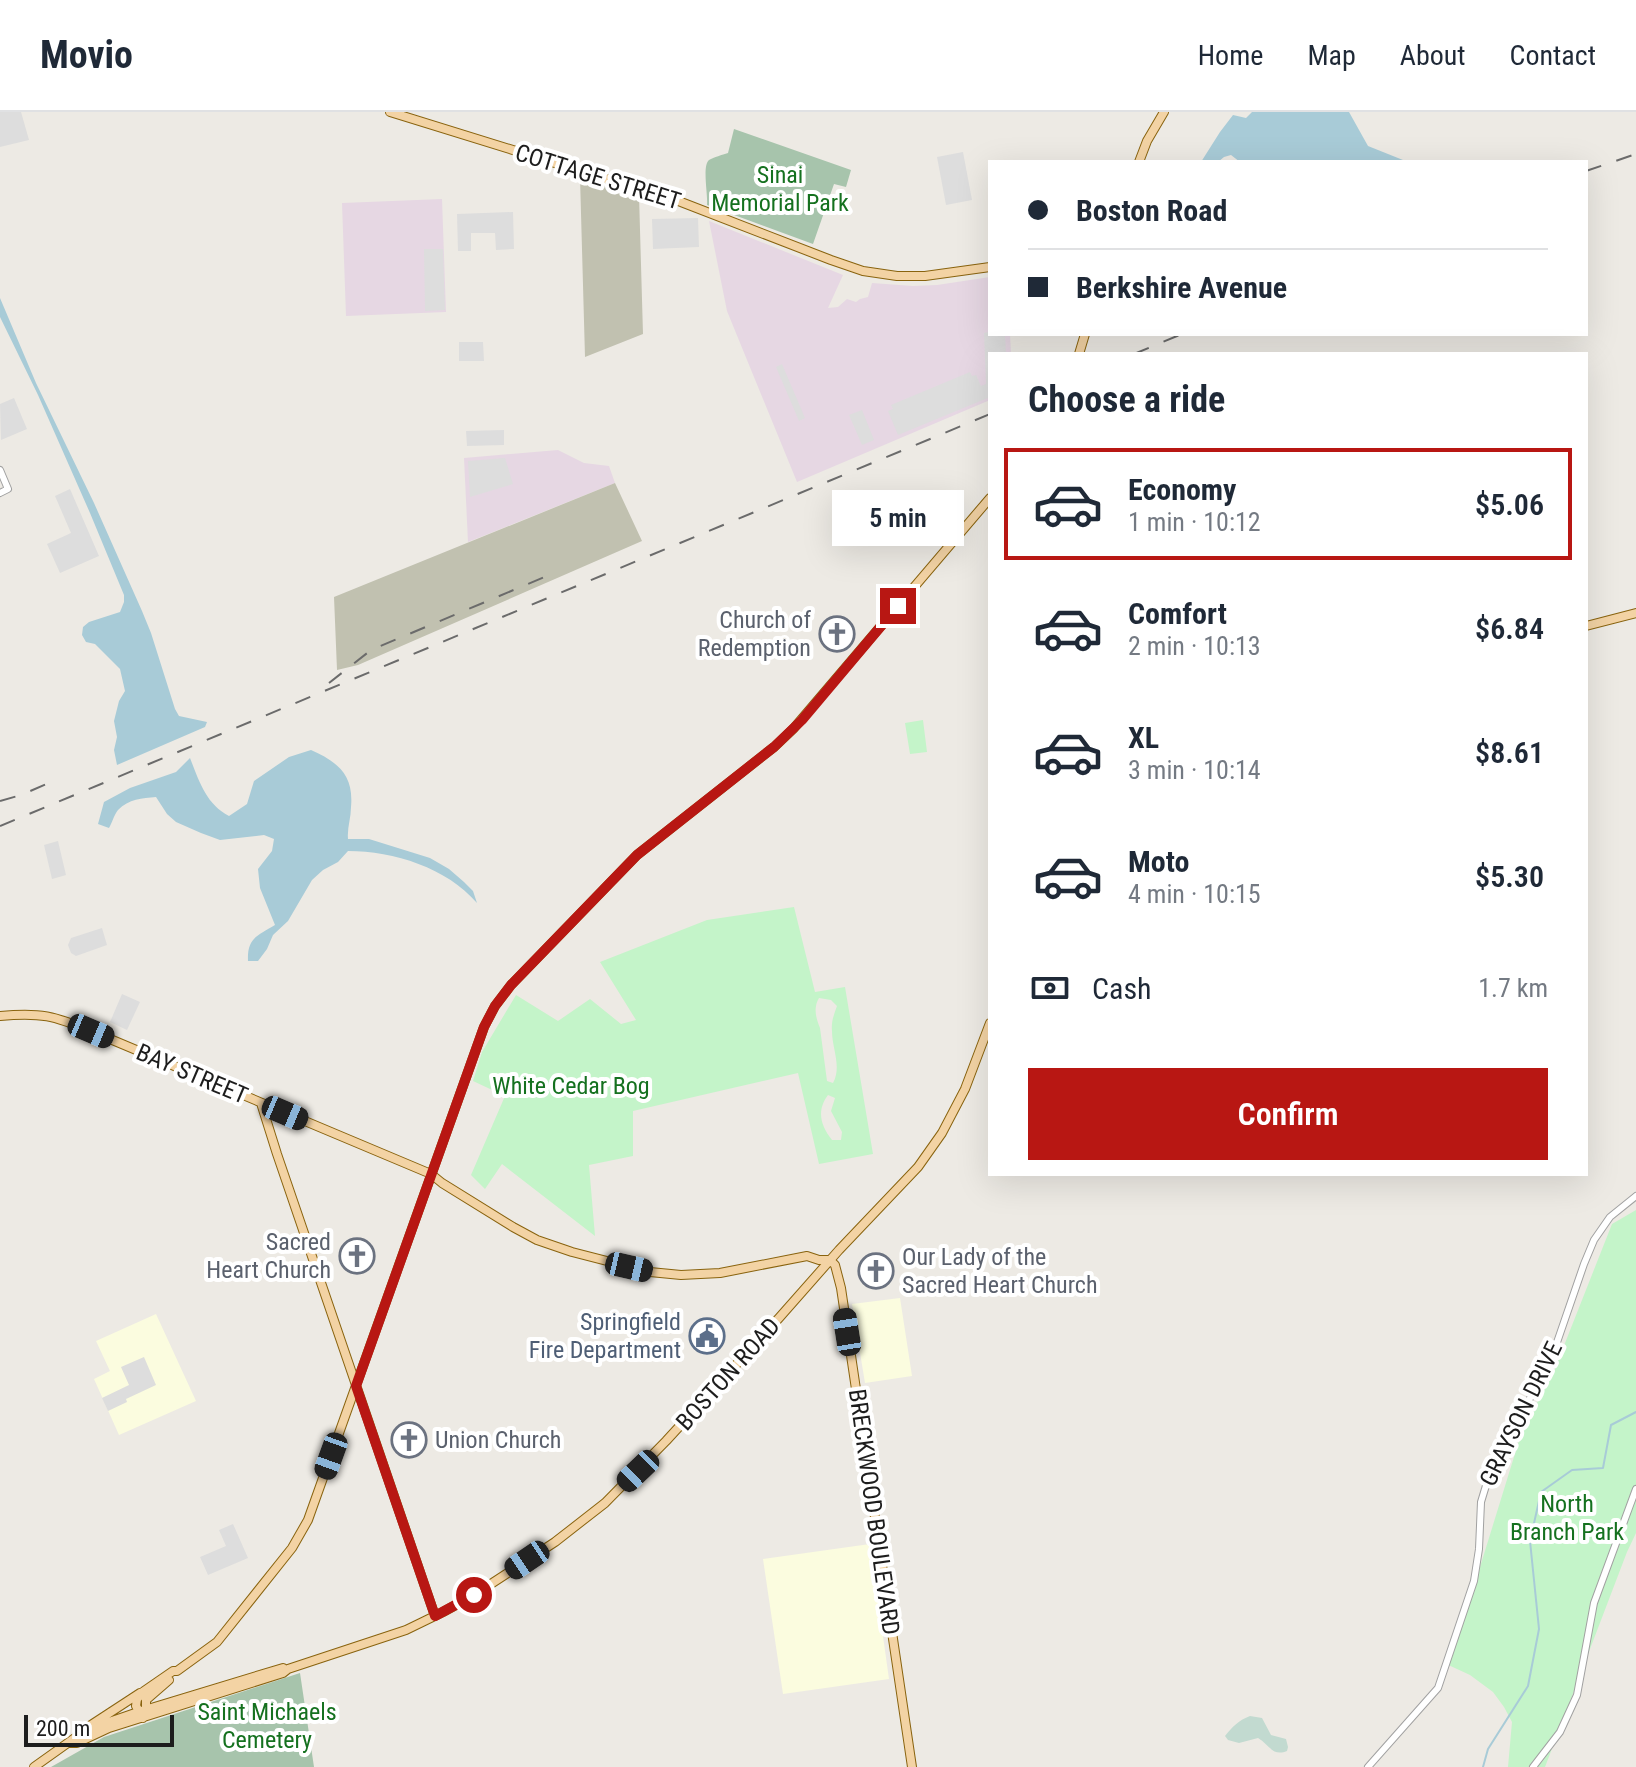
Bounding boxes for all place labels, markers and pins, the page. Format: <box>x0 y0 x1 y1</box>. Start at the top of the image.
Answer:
place label: Church of Redemption <box>698 606 811 662</box>
church icon: Church of Redemption <box>818 615 856 653</box>
place label: Sacred Heart Church <box>206 1228 331 1284</box>
church icon: Sacred Heart Church <box>338 1237 376 1275</box>
place label: Our Lady of the Sacred Heart Church <box>902 1243 1097 1299</box>
church icon: Our Lady of the Sacred Heart Church <box>857 1252 895 1290</box>
place label: Springfield Fire Department <box>529 1308 681 1364</box>
public building icon: Springfield Fire Department <box>688 1317 726 1355</box>
church icon: Union Church <box>390 1421 428 1459</box>
place label: Union Church <box>435 1426 561 1454</box>

